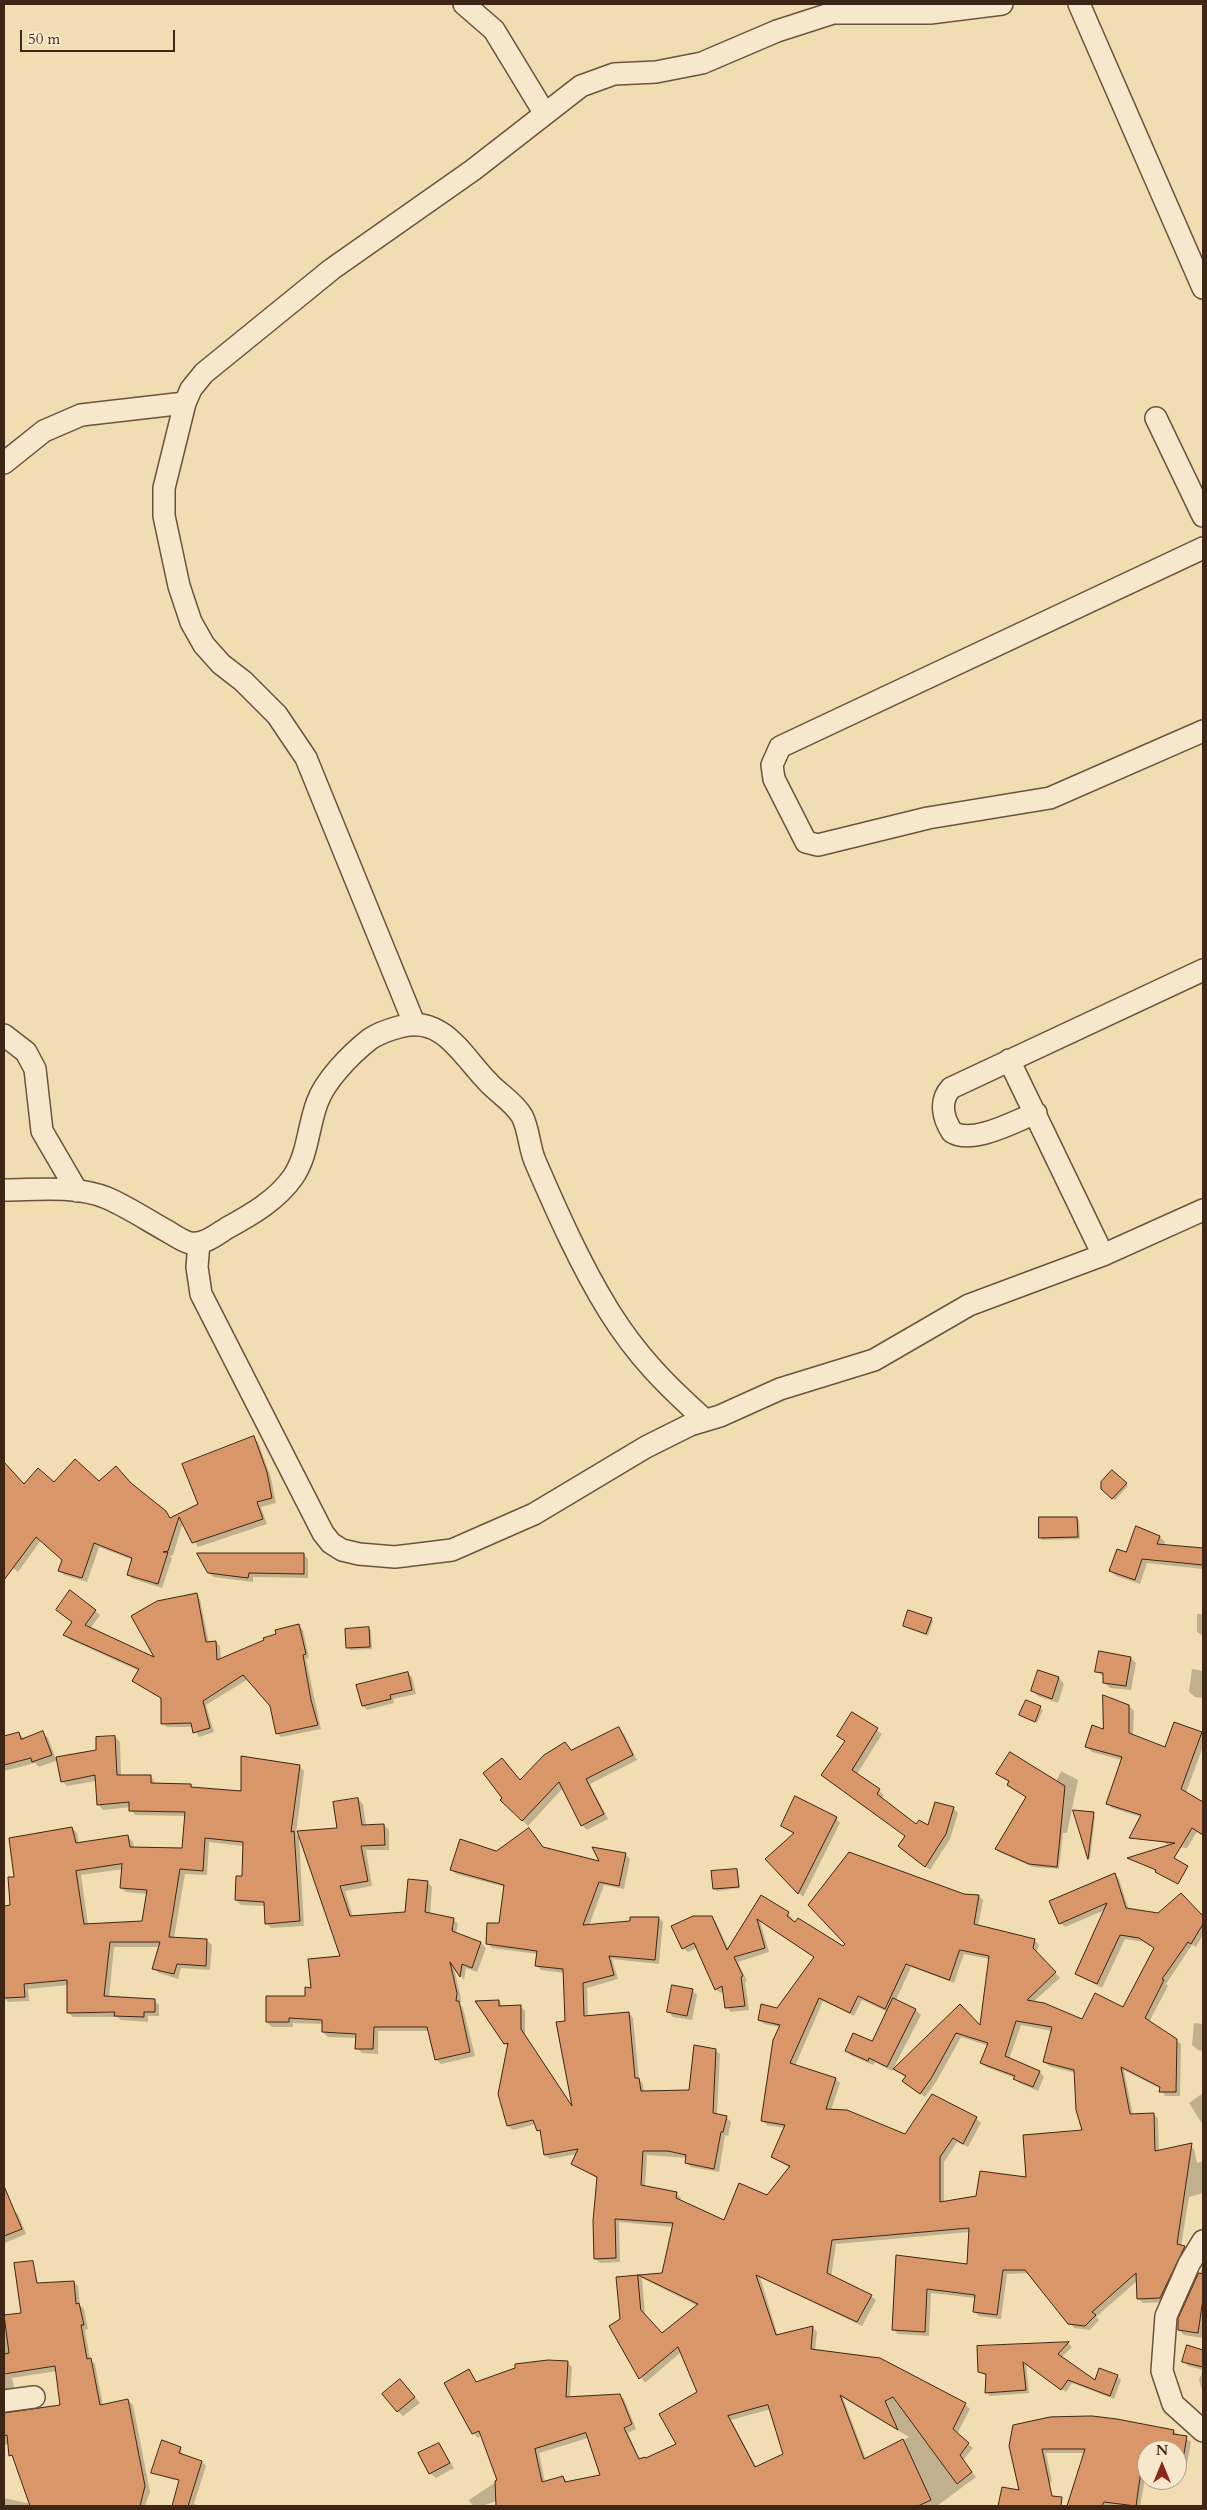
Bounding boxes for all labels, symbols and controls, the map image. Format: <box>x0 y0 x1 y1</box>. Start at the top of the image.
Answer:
scale bar <box>22 20 178 52</box>
text: 50 m <box>28 29 60 49</box>
north arrow <box>1137 2440 1187 2490</box>
text: N <box>1156 2441 1168 2460</box>

